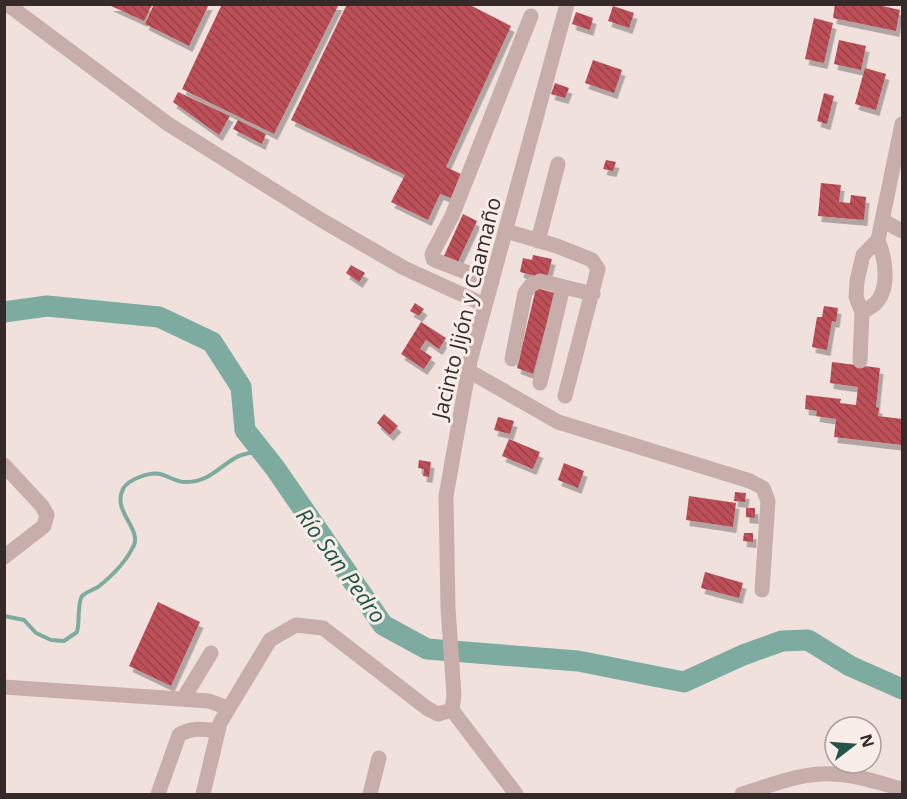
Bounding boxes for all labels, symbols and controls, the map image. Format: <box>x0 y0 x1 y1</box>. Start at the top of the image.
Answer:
street label: Jacinto Jijón y Caamaño <box>424 194 507 424</box>
water label: Río San Pedro <box>290 501 394 629</box>
north arrow <box>823 715 883 775</box>
text: N <box>855 731 880 750</box>

